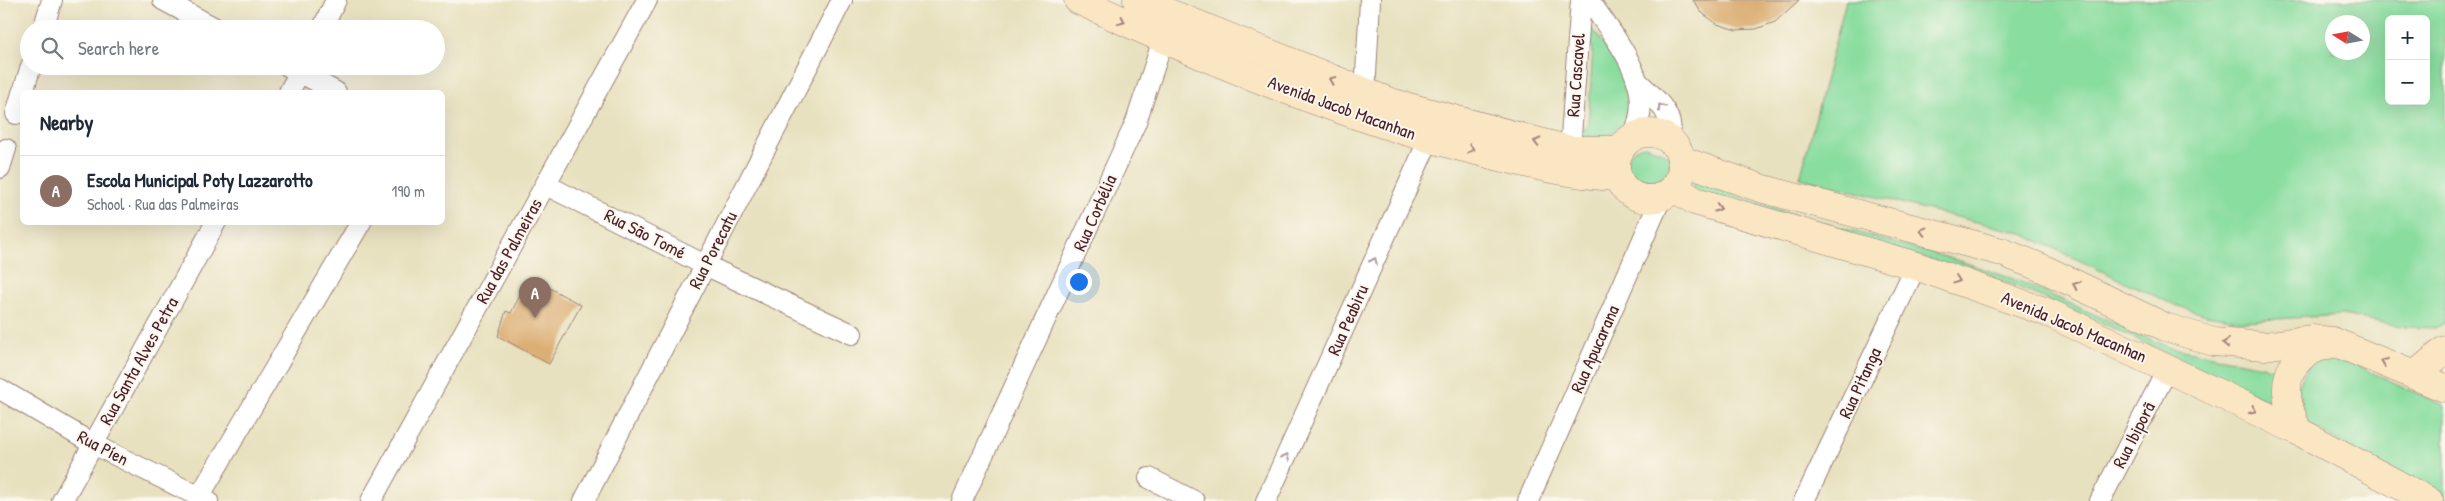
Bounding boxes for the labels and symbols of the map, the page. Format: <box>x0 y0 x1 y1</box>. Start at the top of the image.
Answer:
one-way arrow <box>1117 14 1126 25</box>
north arrow <box>2325 15 2370 60</box>
street label: Rua Cascavel <box>1560 32 1591 118</box>
street label: Avenida Jacob Macanhan <box>1265 69 1420 146</box>
one-way arrow <box>1328 75 1336 85</box>
one-way arrow <box>1659 104 1667 113</box>
one-way arrow <box>1533 137 1542 148</box>
one-way arrow <box>1466 144 1474 154</box>
street label: Rua Corbélia <box>1067 171 1122 255</box>
street label: Rua das Palmeiras <box>469 194 548 308</box>
street label: Rua São Tomé <box>600 202 690 265</box>
one-way arrow <box>1713 202 1721 212</box>
street label: Rua Porecatu <box>682 207 743 293</box>
one-way arrow <box>1919 227 1927 237</box>
one-way arrow <box>1368 257 1379 266</box>
your location <box>1066 269 1092 295</box>
one-way arrow <box>1952 274 1961 284</box>
pin: A <box>519 277 551 318</box>
street label: Rua Peabiru <box>1321 280 1374 359</box>
one-way arrow <box>2072 280 2081 291</box>
street label: Avenida Jacob Macanhan <box>1998 285 2151 368</box>
street label: Rua Santa Alves Petra <box>93 292 184 429</box>
street label: Rua Apucarana <box>1564 301 1625 397</box>
one-way arrow <box>2222 337 2230 348</box>
street label: Rua Pitanga <box>1832 343 1887 422</box>
one-way arrow <box>2380 358 2389 368</box>
street label: Rua Ibiporã <box>2106 397 2161 472</box>
one-way arrow <box>2248 404 2257 415</box>
street label: Rua Píen <box>73 424 133 471</box>
one-way arrow <box>1279 453 1290 462</box>

